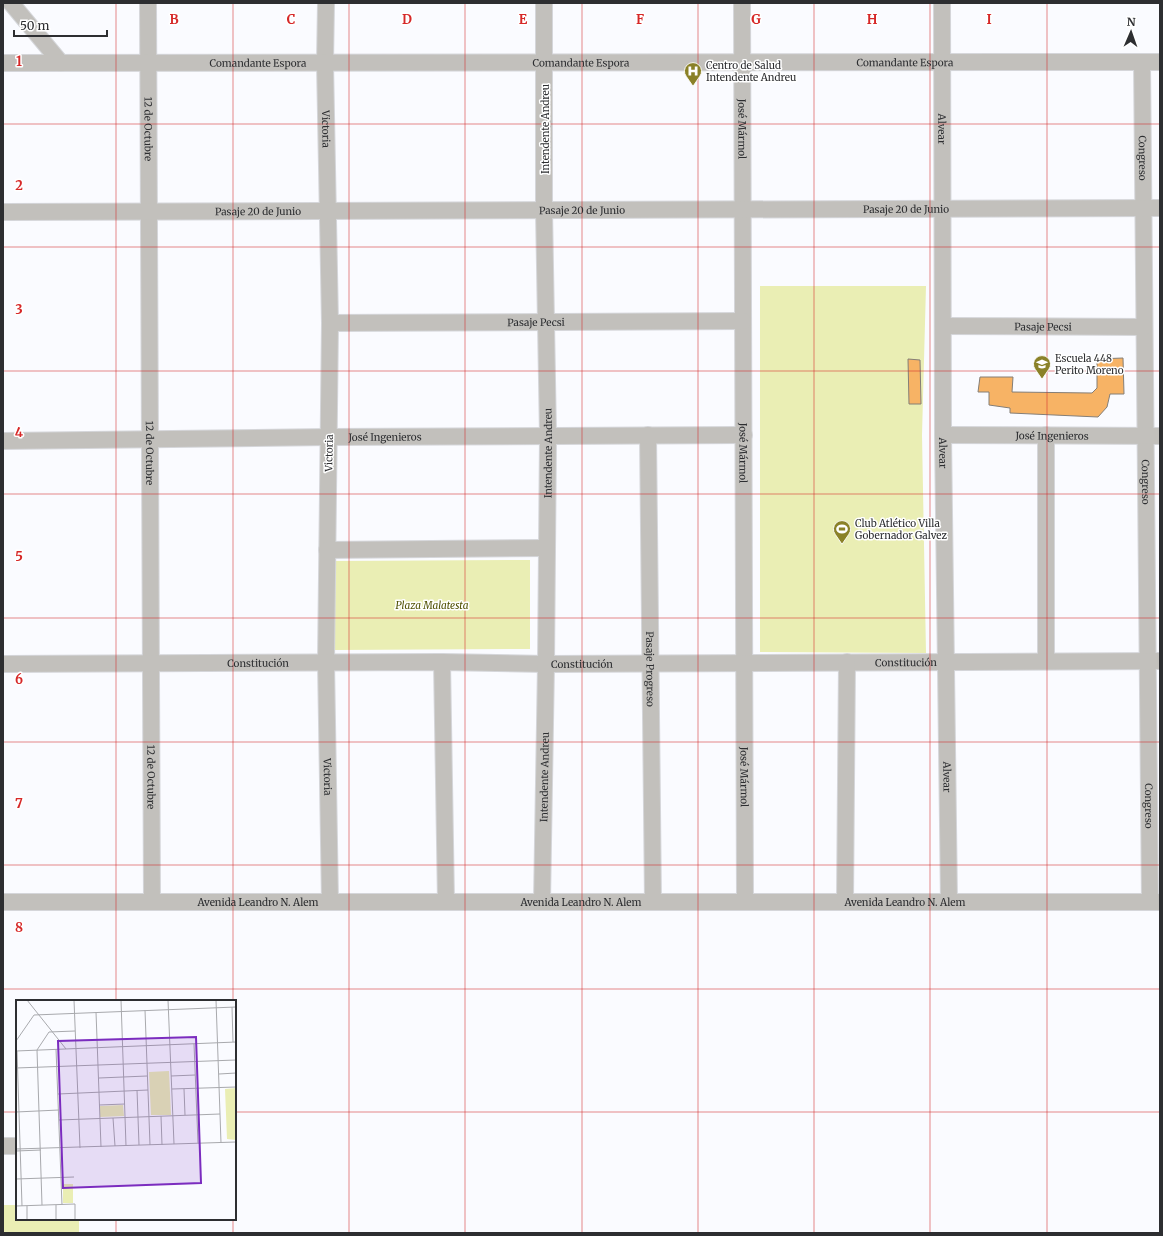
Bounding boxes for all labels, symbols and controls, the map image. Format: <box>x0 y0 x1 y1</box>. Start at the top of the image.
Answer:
text: B <box>169 11 179 28</box>
text: C <box>287 11 296 28</box>
text: D <box>402 11 412 28</box>
text: E <box>519 11 528 28</box>
text: F <box>636 11 644 28</box>
text: G <box>751 11 761 28</box>
text: H <box>867 11 878 28</box>
text: I <box>986 11 992 28</box>
scale bar <box>14 12 107 38</box>
north arrow <box>1111 12 1151 52</box>
text: N <box>1127 15 1136 29</box>
text: 50 m <box>20 18 49 33</box>
text: 1 <box>16 53 22 70</box>
street label: Comandante Espora <box>210 56 307 69</box>
street label: Comandante Espora <box>533 56 630 69</box>
street label: Comandante Espora <box>857 56 954 69</box>
place label: Centro de Salud Intendente Andreu <box>706 59 796 84</box>
hospital icon: Centro de Salud Intendente Andreu <box>683 61 703 86</box>
street label: Intendente Andreu <box>539 84 552 174</box>
street label: 12 de Octubre <box>142 97 155 161</box>
street label: José Mármol <box>736 98 749 159</box>
street label: Victoria <box>319 109 333 148</box>
street label: Alvear <box>936 113 949 145</box>
street label: Congreso <box>1136 135 1150 181</box>
text: 2 <box>15 177 23 194</box>
street label: Pasaje 20 de Junio <box>863 202 949 216</box>
street label: Pasaje 20 de Junio <box>539 203 625 217</box>
street label: Pasaje 20 de Junio <box>215 204 301 218</box>
text: 3 <box>15 301 23 318</box>
street label: Pasaje Pecsi <box>507 315 565 329</box>
street label: Pasaje Pecsi <box>1014 320 1072 333</box>
place label: Escuela 448 Perito Moreno <box>1055 352 1124 377</box>
school or university icon: Escuela 448 Perito Moreno <box>1032 354 1052 379</box>
street label: Intendente Andreu <box>541 408 555 498</box>
street label: 12 de Octubre <box>143 421 157 485</box>
street label: José Mármol <box>737 422 750 483</box>
text: 4 <box>15 424 24 441</box>
street label: José Ingenieros <box>1014 429 1089 442</box>
street label: José Ingenieros <box>347 430 422 443</box>
street label: Victoria <box>322 434 336 473</box>
street label: Alvear <box>937 436 950 469</box>
street label: Congreso <box>1139 459 1153 505</box>
place label: Club Atlético Villa Gobernador Galvez <box>855 517 948 542</box>
sports icon: Club Atlético Villa Gobernador Galvez <box>832 519 852 544</box>
text: 5 <box>15 548 23 565</box>
park label: Plaza Malatesta <box>396 599 469 612</box>
street label: Pasaje Progreso <box>644 631 657 707</box>
street label: Constitución <box>227 656 289 669</box>
street label: Constitución <box>875 656 937 669</box>
street label: Constitución <box>551 657 613 670</box>
text: 6 <box>15 671 23 688</box>
street label: Intendente Andreu <box>537 732 551 822</box>
street label: 12 de Octubre <box>145 745 158 809</box>
street label: José Mármol <box>738 746 751 807</box>
street label: Victoria <box>321 757 335 796</box>
street label: Alvear <box>941 760 954 793</box>
street label: Congreso <box>1142 783 1156 829</box>
text: 7 <box>15 795 23 812</box>
street label: Avenida Leandro N. Alem <box>197 896 318 909</box>
street label: Avenida Leandro N. Alem <box>520 896 641 909</box>
street label: Avenida Leandro N. Alem <box>844 896 965 909</box>
text: 8 <box>15 919 23 936</box>
inset map <box>16 1000 236 1220</box>

